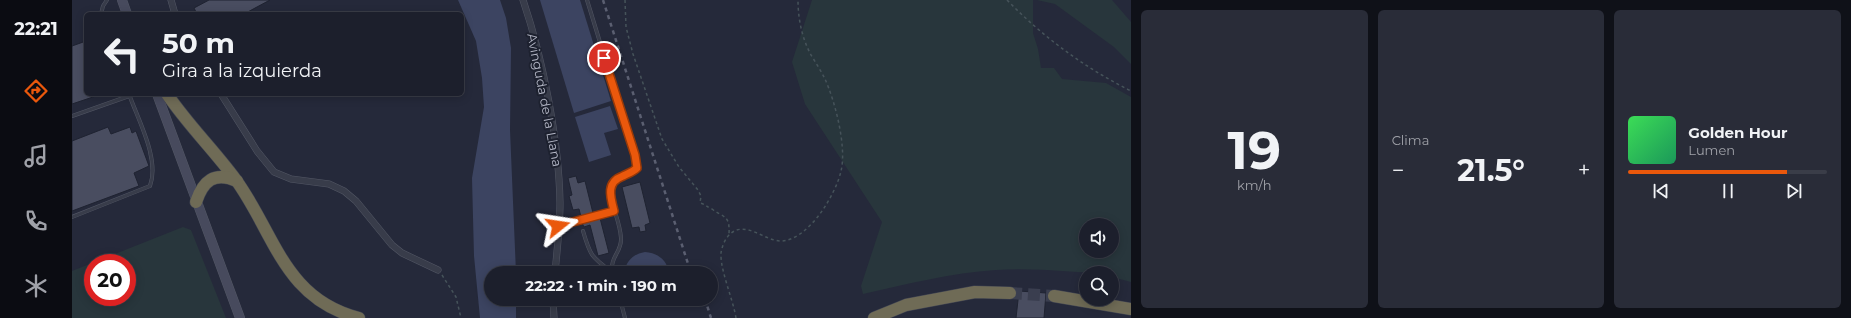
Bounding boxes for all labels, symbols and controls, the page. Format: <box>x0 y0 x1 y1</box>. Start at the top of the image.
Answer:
text: 22:21 <box>14 18 58 40</box>
text: 50 m <box>162 26 235 60</box>
icon: left <box>96 28 148 80</box>
street label: Avinguda de la Llana <box>524 32 566 168</box>
pin <box>587 41 621 75</box>
icon: arrive <box>593 47 615 69</box>
text: Gira a la izquierda <box>162 60 322 82</box>
icon: directions <box>22 77 50 105</box>
text: 19 <box>1228 119 1281 182</box>
text: Golden Hour <box>1688 123 1787 142</box>
text: Clima <box>1392 132 1429 148</box>
icon: music <box>22 142 50 170</box>
text: Lumen <box>1688 142 1735 158</box>
text: 21.5° <box>1457 152 1525 189</box>
text: − <box>1392 157 1404 184</box>
text: + <box>1578 157 1590 184</box>
text: km/h <box>1237 177 1272 193</box>
icon: previous <box>1650 180 1672 202</box>
icon: pause <box>1717 180 1739 202</box>
icon: next <box>1783 180 1805 202</box>
position arrow <box>537 205 579 247</box>
icon: phone <box>22 207 50 235</box>
map controls <box>1079 218 1119 306</box>
button: sound <box>1079 218 1119 258</box>
speed limit sign: 20 <box>84 254 136 306</box>
button: search <box>1079 266 1119 306</box>
icon: climate <box>22 272 50 300</box>
text: 22:22 · 1 min · 190 m <box>525 276 677 295</box>

